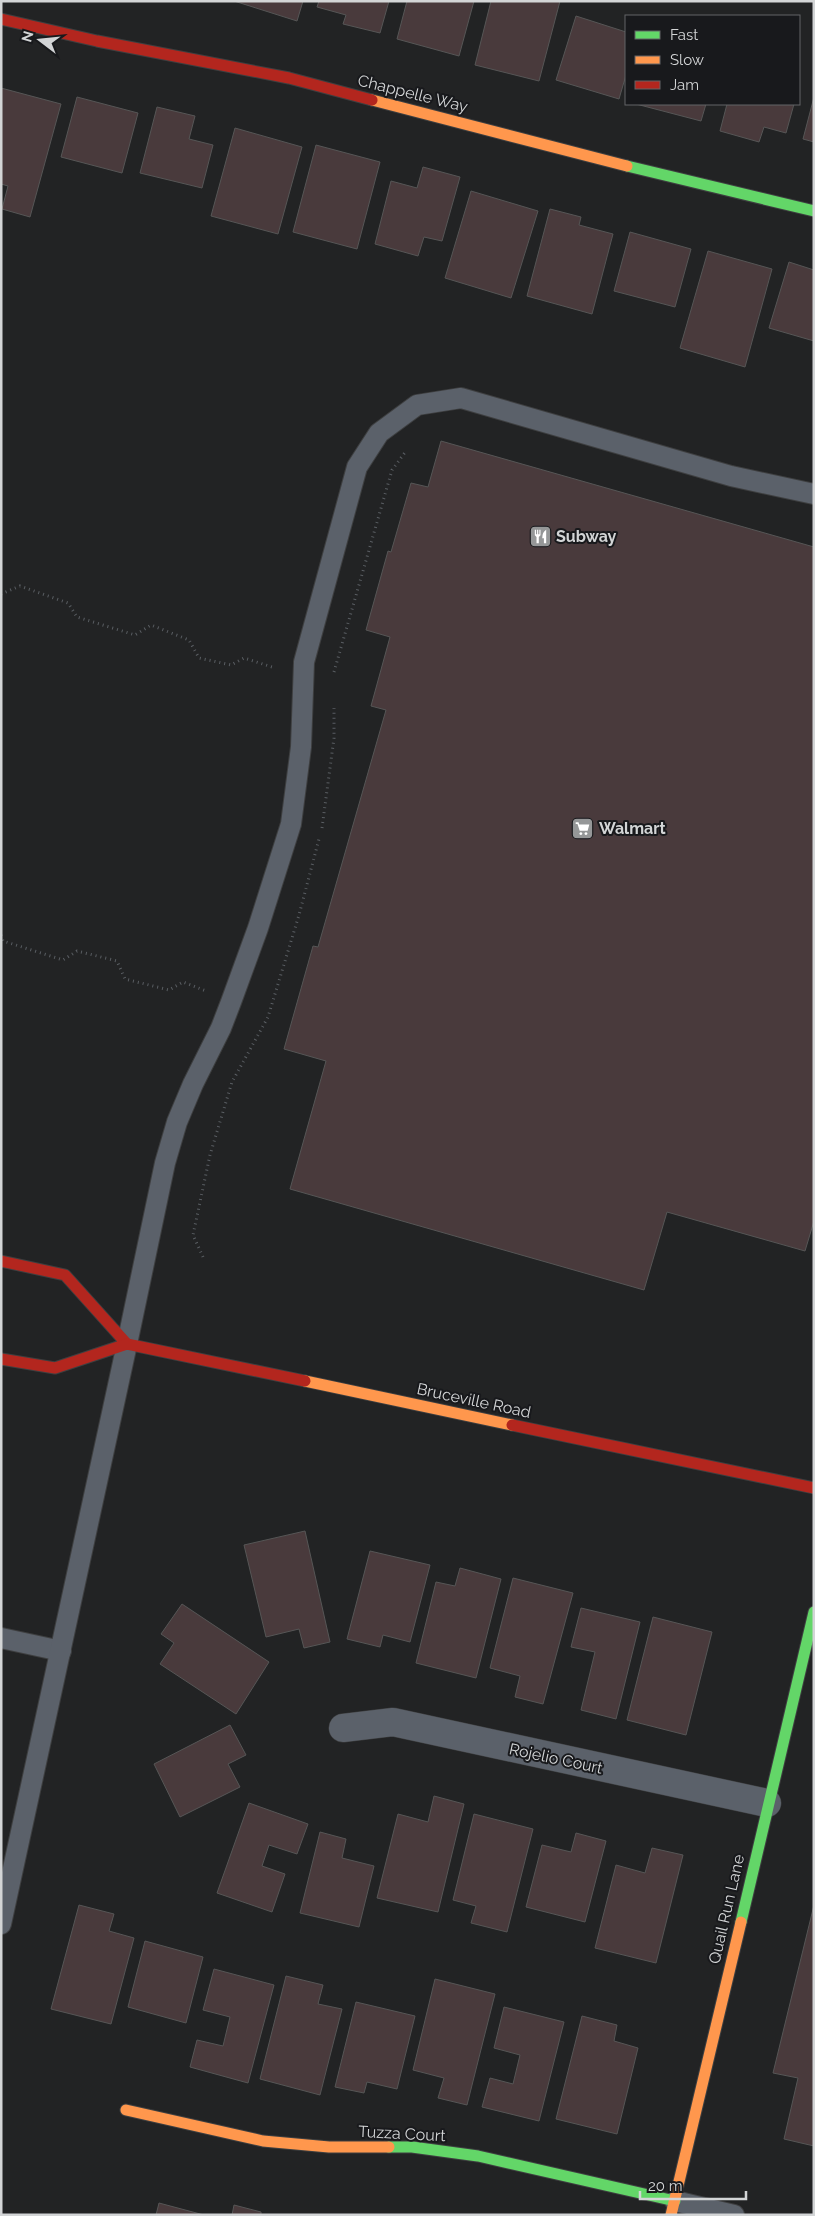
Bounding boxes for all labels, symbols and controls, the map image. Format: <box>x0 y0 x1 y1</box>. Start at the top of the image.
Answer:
north arrow <box>15 15 65 65</box>
legend <box>625 15 800 105</box>
text: Fast <box>670 26 698 44</box>
text: N <box>18 29 37 44</box>
text: Slow <box>670 51 704 69</box>
street label: Chappelle Way <box>356 71 470 116</box>
text: Jam <box>670 76 699 94</box>
restaurant icon: Subway <box>528 524 552 548</box>
place label: Subway <box>556 527 617 546</box>
supermarket icon: Walmart <box>571 816 595 840</box>
place label: Walmart <box>599 819 666 838</box>
street label: Bruceville Road <box>415 1379 533 1422</box>
street label: Rojelio Court <box>507 1739 605 1778</box>
street label: Quail Run Lane <box>705 1853 748 1966</box>
street label: Tuzza Court <box>358 2122 447 2145</box>
scale bar <box>640 2168 746 2200</box>
text: 20 m <box>648 2177 683 2195</box>

